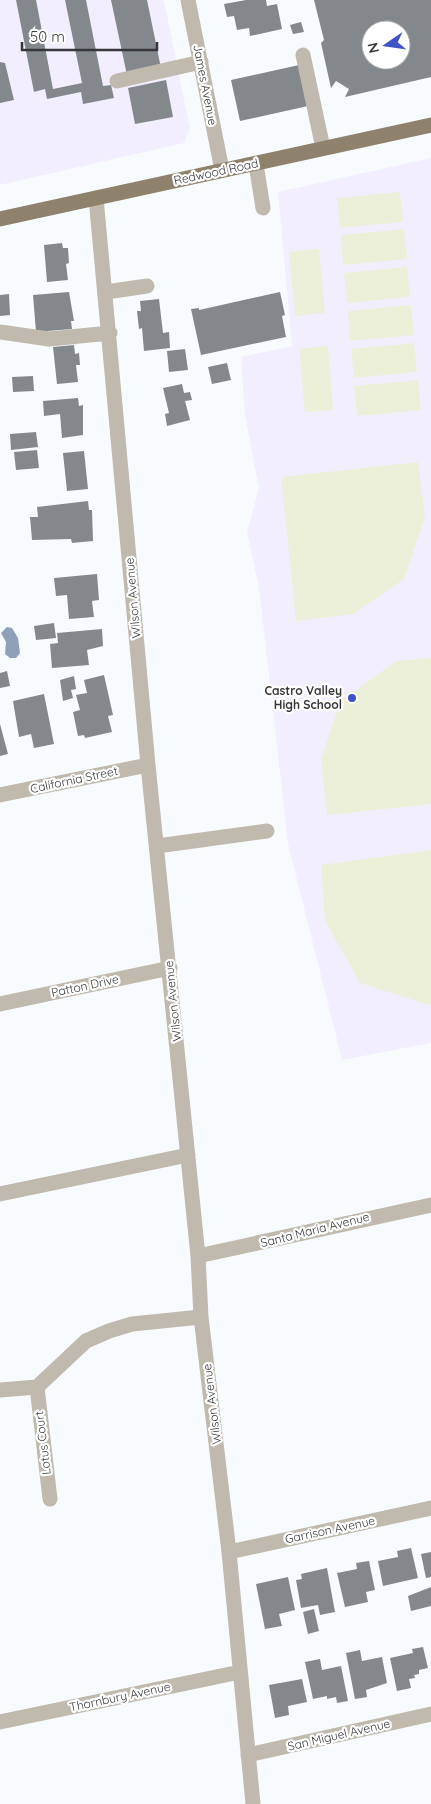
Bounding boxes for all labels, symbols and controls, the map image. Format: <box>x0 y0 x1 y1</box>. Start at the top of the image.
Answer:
scale bar <box>22 20 158 52</box>
north arrow <box>361 20 411 70</box>
text: 50 m <box>30 27 65 46</box>
text: N <box>363 41 383 55</box>
street label: James Avenue <box>190 43 221 127</box>
street label: Redwood Road <box>172 155 259 188</box>
street label: Wilson Avenue <box>121 557 144 639</box>
place label: Castro Valley High School <box>265 683 342 712</box>
marker: Castro Valley High School <box>346 692 358 704</box>
street label: California Street <box>29 763 119 796</box>
street label: Wilson Avenue <box>161 960 184 1042</box>
street label: Patton Drive <box>50 971 120 1000</box>
street label: Santa Maria Avenue <box>259 1209 371 1250</box>
street label: Wilson Avenue <box>199 1363 224 1445</box>
street label: Lotus Court <box>31 1410 54 1476</box>
street label: Garrison Avenue <box>283 1513 377 1546</box>
street label: Thornbury Avenue <box>68 1678 172 1715</box>
street label: San Miguel Avenue <box>286 1715 392 1754</box>

